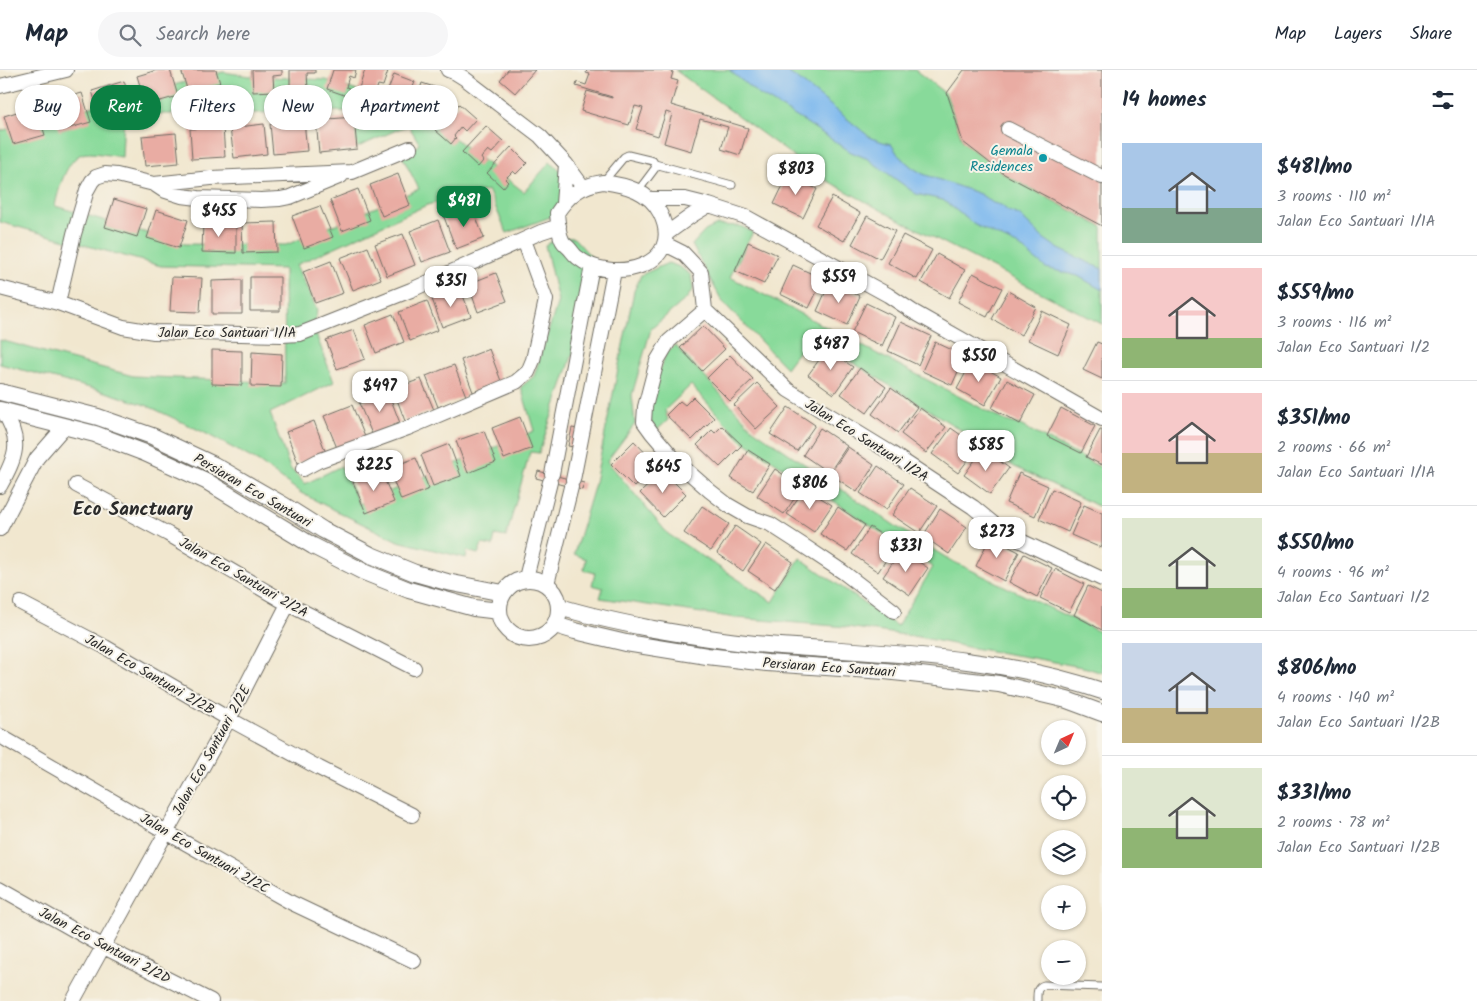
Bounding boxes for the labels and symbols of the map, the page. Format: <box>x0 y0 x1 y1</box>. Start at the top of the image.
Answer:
place label: Gemala Residences <box>970 140 1033 178</box>
marker: Gemala Residences <box>1037 152 1049 164</box>
pin: $803 <box>766 154 826 196</box>
pin: $481 <box>434 186 494 228</box>
pin: $455 <box>189 196 249 238</box>
pin: $559 <box>809 262 869 304</box>
pin: $351 <box>421 266 481 308</box>
street label: Jalan Eco Santuari 1/1A <box>158 322 296 344</box>
pin: $487 <box>801 328 861 371</box>
pin: $550 <box>949 340 1009 383</box>
pin: $497 <box>350 370 410 413</box>
street label: Jalan Eco Santuari 1/2A <box>800 394 933 488</box>
pin: $585 <box>956 430 1016 472</box>
street label: Persiaran Eco Santuari <box>189 448 316 534</box>
pin: $225 <box>344 450 404 492</box>
pin: $645 <box>633 452 693 494</box>
pin: $806 <box>780 468 840 510</box>
district label: Eco Sanctuary <box>73 495 193 525</box>
pin: $273 <box>967 516 1027 559</box>
pin: $331 <box>876 530 936 573</box>
street label: Jalan Eco Santuari 2/2A <box>175 532 312 624</box>
street label: Jalan Eco Santuari 2/2B <box>81 629 218 721</box>
street label: Persiaran Eco Santuari <box>762 652 897 684</box>
street label: Jalan Eco Santuari 2/2E <box>167 681 257 820</box>
north arrow <box>1041 720 1086 765</box>
street label: Jalan Eco Santuari 2/2C <box>136 808 273 900</box>
street label: Jalan Eco Santuari 2/2D <box>35 902 174 990</box>

